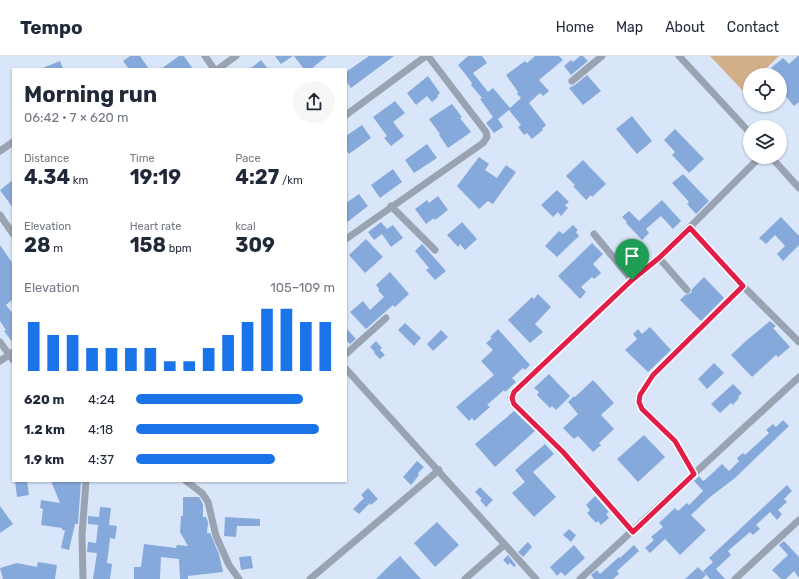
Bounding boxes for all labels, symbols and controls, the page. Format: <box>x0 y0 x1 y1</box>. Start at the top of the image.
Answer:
text: Tempo <box>20 16 83 39</box>
text: Home <box>556 19 594 36</box>
text: Map <box>616 19 643 36</box>
text: About <box>665 19 705 36</box>
text: Contact <box>727 19 779 36</box>
map controls <box>743 68 787 164</box>
button: locate <box>743 68 787 112</box>
text: Morning run <box>24 81 157 108</box>
button: share <box>293 81 335 123</box>
text: 06:42 · 7 × 620 m <box>24 110 129 125</box>
button: layers <box>743 120 787 164</box>
text: Distance <box>24 152 69 165</box>
text: Time <box>130 152 155 165</box>
text: Pace <box>235 152 261 165</box>
text: 4.34 <box>24 165 70 189</box>
text: 19:19 <box>130 165 181 189</box>
text: 4:27 <box>235 165 279 189</box>
text: km <box>70 174 88 187</box>
text: /km <box>279 174 303 187</box>
text: Elevation <box>24 220 71 233</box>
text: Heart rate <box>130 220 182 233</box>
text: kcal <box>235 220 256 233</box>
text: 28 <box>24 233 51 257</box>
text: 158 <box>130 233 166 257</box>
text: 309 <box>235 233 275 257</box>
pin <box>615 239 649 280</box>
text: m <box>51 242 63 255</box>
text: bpm <box>166 242 192 255</box>
icon: arrive <box>621 245 643 267</box>
text: Elevation <box>24 280 80 295</box>
text: 105–109 m <box>270 280 335 295</box>
text: 620 m <box>24 392 64 407</box>
text: 4:24 <box>88 392 115 407</box>
text: 1.2 km <box>24 422 65 437</box>
text: 4:18 <box>88 422 113 437</box>
text: 1.9 km <box>24 452 64 467</box>
text: 4:37 <box>88 452 114 467</box>

